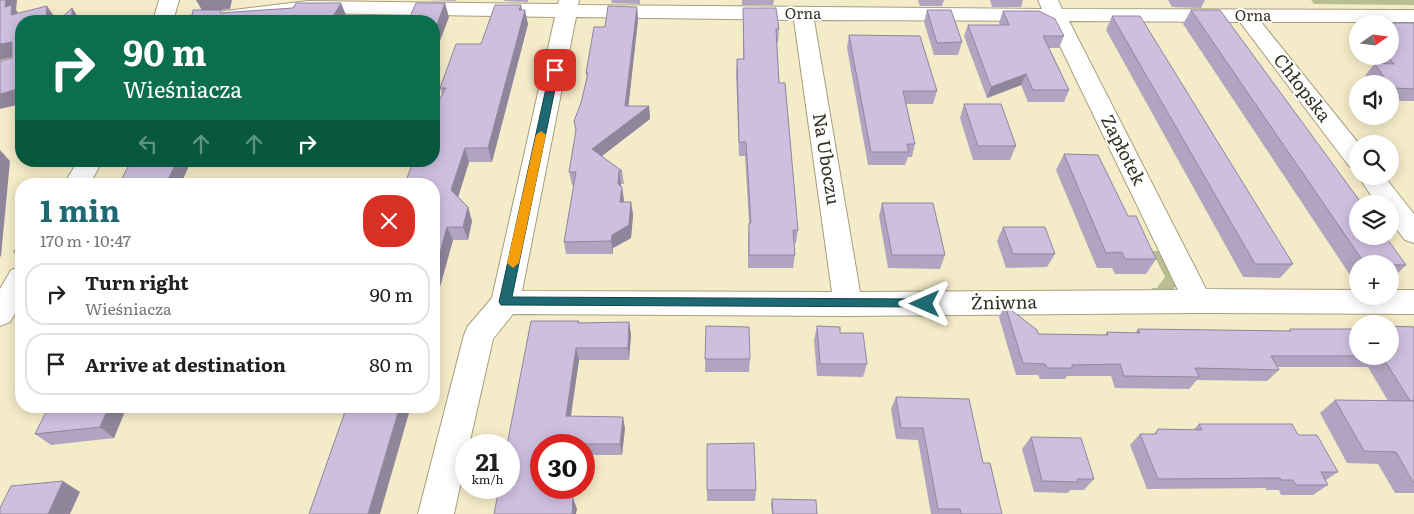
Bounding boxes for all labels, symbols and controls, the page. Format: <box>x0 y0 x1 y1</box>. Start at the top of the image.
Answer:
street label: Orna <box>785 1 822 24</box>
street label: Orna <box>1235 3 1272 26</box>
north arrow <box>1349 15 1399 65</box>
map controls <box>1349 15 1399 365</box>
text: 90 m <box>123 25 207 77</box>
icon: right <box>40 35 105 100</box>
street label: Chłopska <box>1268 47 1339 127</box>
pin <box>534 49 576 91</box>
icon: arrive <box>541 56 569 84</box>
text: Wieśniacza <box>123 72 242 105</box>
button: sound <box>1349 75 1399 125</box>
street label: Zapłotek <box>1095 110 1154 190</box>
street label: Na Uboczu <box>807 111 848 207</box>
icon: left <box>134 130 162 158</box>
icon: ahead <box>187 130 215 158</box>
icon: ahead <box>240 130 268 158</box>
icon: right <box>293 130 321 158</box>
button: search <box>1349 135 1399 185</box>
text: 1 min <box>40 187 120 231</box>
button: close <box>363 195 415 247</box>
button: layers <box>1349 195 1399 245</box>
text: 170 m · 10:47 <box>40 228 131 252</box>
button: + <box>1349 255 1399 305</box>
text: Turn right <box>85 268 189 296</box>
position arrow <box>898 277 950 329</box>
icon: right <box>42 280 70 308</box>
text: 90 m <box>370 280 413 308</box>
street label: Żniwna <box>971 287 1038 316</box>
text: Wieśniacza <box>85 296 172 320</box>
button: − <box>1349 315 1399 365</box>
icon: arrive <box>42 350 70 378</box>
text: Arrive at destination <box>85 350 286 378</box>
text: 80 m <box>369 350 413 378</box>
speed limit sign: 30 <box>530 434 595 499</box>
text: 21 <box>476 442 499 479</box>
text: km/h <box>472 470 503 488</box>

